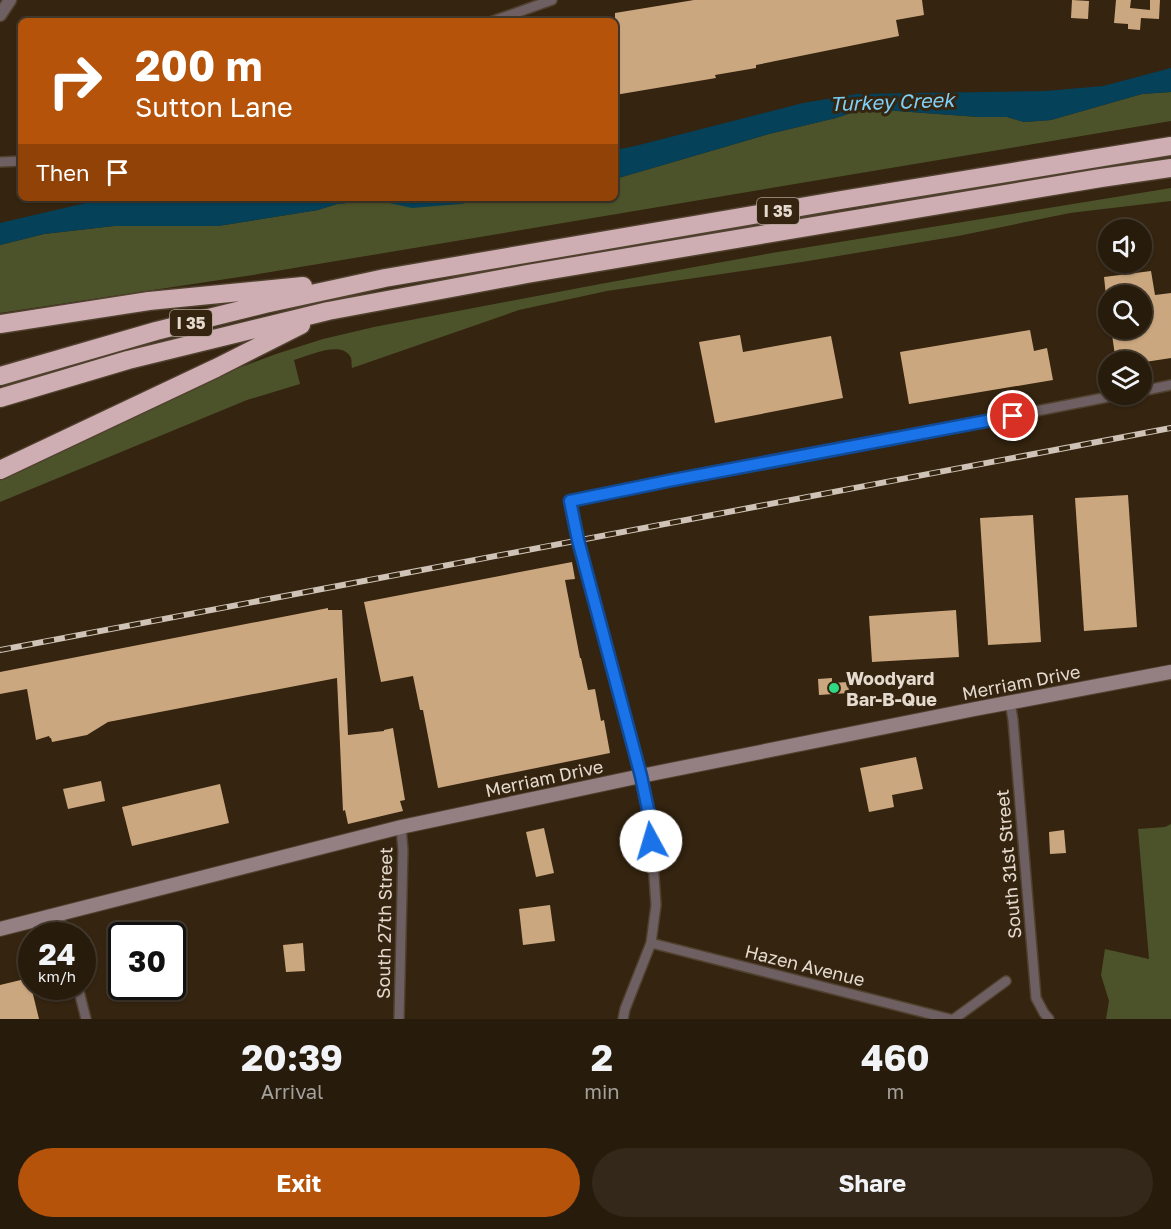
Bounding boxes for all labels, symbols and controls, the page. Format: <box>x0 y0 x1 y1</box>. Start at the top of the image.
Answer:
text: 200 m <box>135 40 262 90</box>
icon: right <box>36 42 114 120</box>
water label: Turkey Creek <box>829 87 957 116</box>
text: Sutton Lane <box>135 91 293 123</box>
icon: arrive <box>101 156 134 189</box>
text: Then <box>36 159 89 186</box>
road number: I 35 <box>757 198 799 224</box>
map controls <box>1098 219 1152 405</box>
button: sound <box>1098 219 1152 273</box>
button: search <box>1098 285 1152 339</box>
road number: I 35 <box>170 310 212 336</box>
button: layers <box>1098 351 1152 405</box>
pin <box>987 390 1038 441</box>
icon: arrive <box>996 399 1029 432</box>
street label: Merriam Drive <box>960 660 1082 704</box>
place label: Woodyard Bar-B-Que <box>846 667 937 710</box>
marker: Woodyard Bar-B-Que <box>827 681 841 695</box>
street label: Merriam Drive <box>483 755 605 801</box>
street label: South 31st Street <box>991 788 1025 940</box>
position arrow <box>619 809 683 873</box>
street label: South 27th Street <box>372 847 396 999</box>
speed limit sign: 30 <box>108 922 186 1000</box>
text: 24 <box>38 936 76 972</box>
street label: Hazen Avenue <box>743 939 867 991</box>
text: km/h <box>38 967 76 985</box>
text: 20:39 <box>241 1036 343 1079</box>
text: 2 <box>591 1036 613 1079</box>
text: 460 <box>861 1036 930 1079</box>
text: Arrival <box>261 1079 323 1103</box>
text: min <box>584 1079 620 1103</box>
text: m <box>886 1079 904 1103</box>
button: Exit <box>18 1148 580 1217</box>
button: Share <box>592 1148 1153 1217</box>

